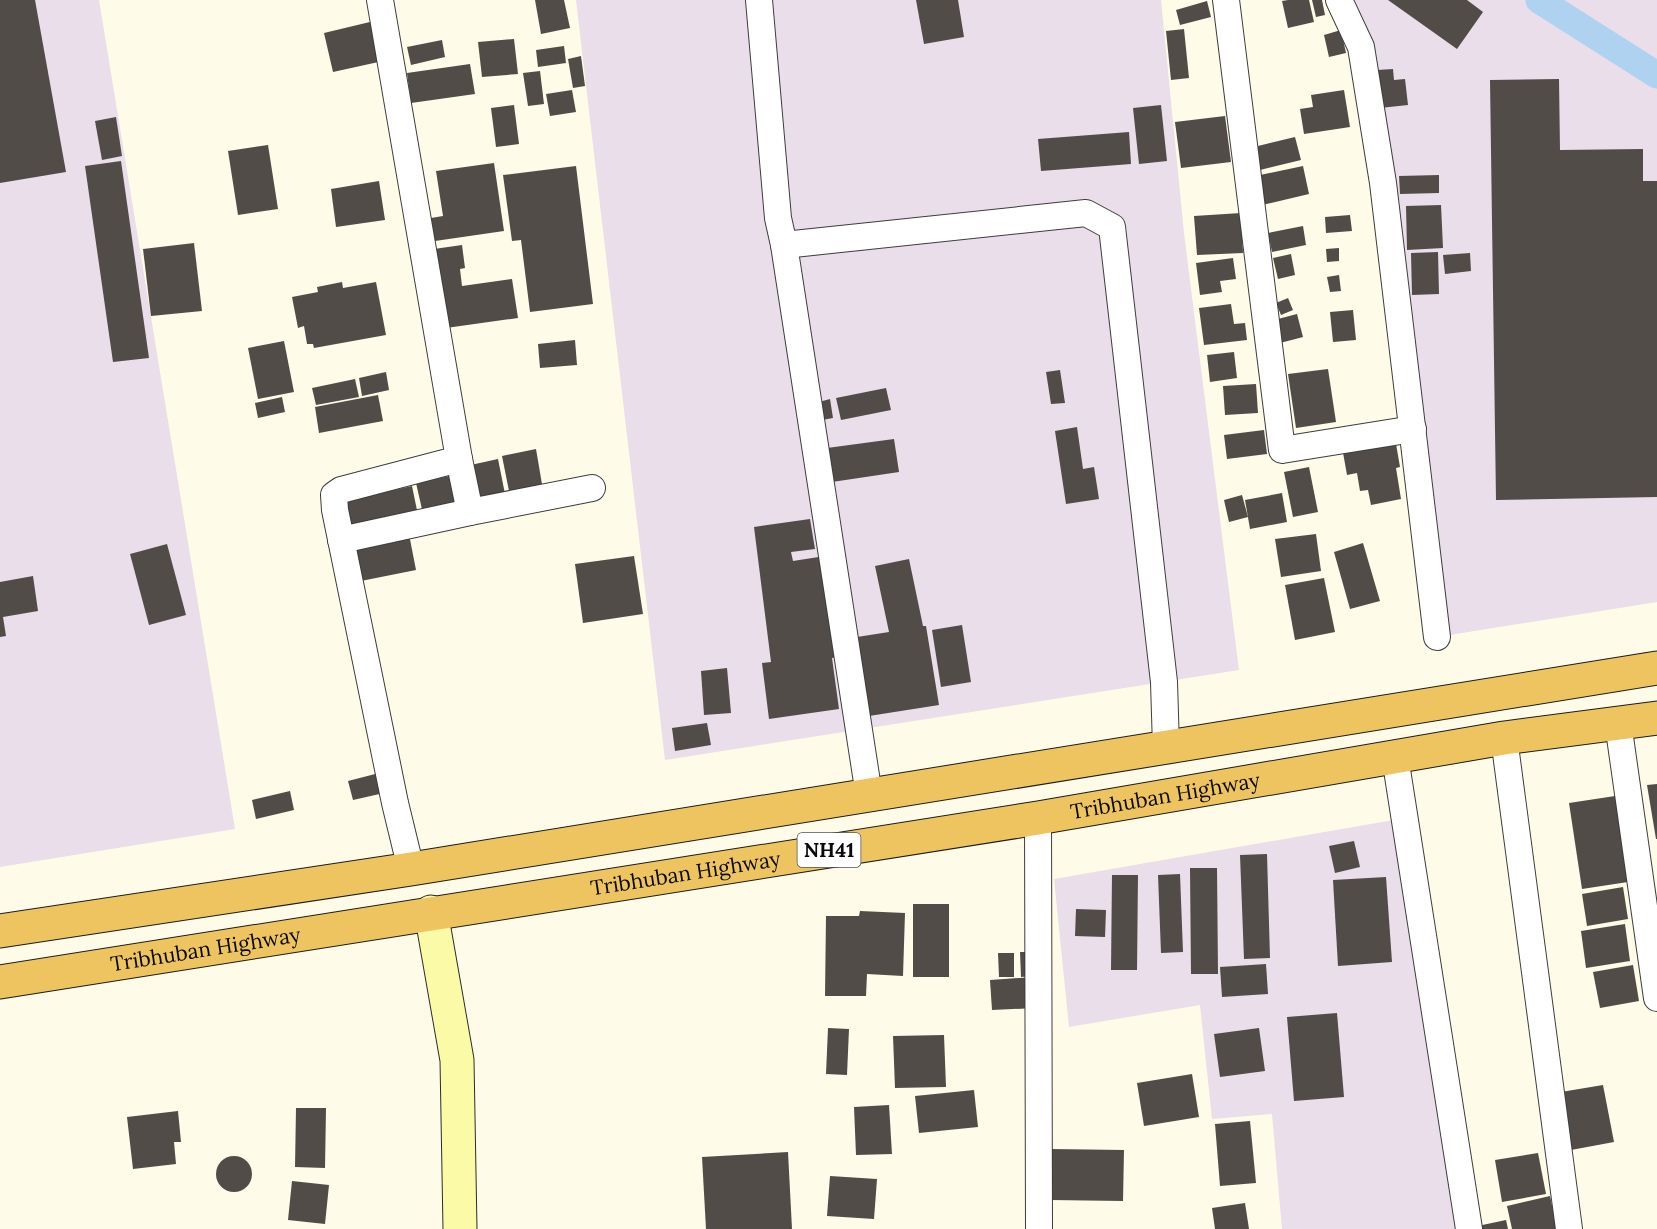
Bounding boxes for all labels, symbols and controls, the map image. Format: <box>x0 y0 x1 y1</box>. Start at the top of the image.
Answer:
street label: Tribhuban Highway <box>1068 766 1262 825</box>
road number: NH41 <box>798 833 860 867</box>
street label: Tribhuban Highway <box>589 845 782 902</box>
street label: Tribhuban Highway <box>108 921 302 977</box>

